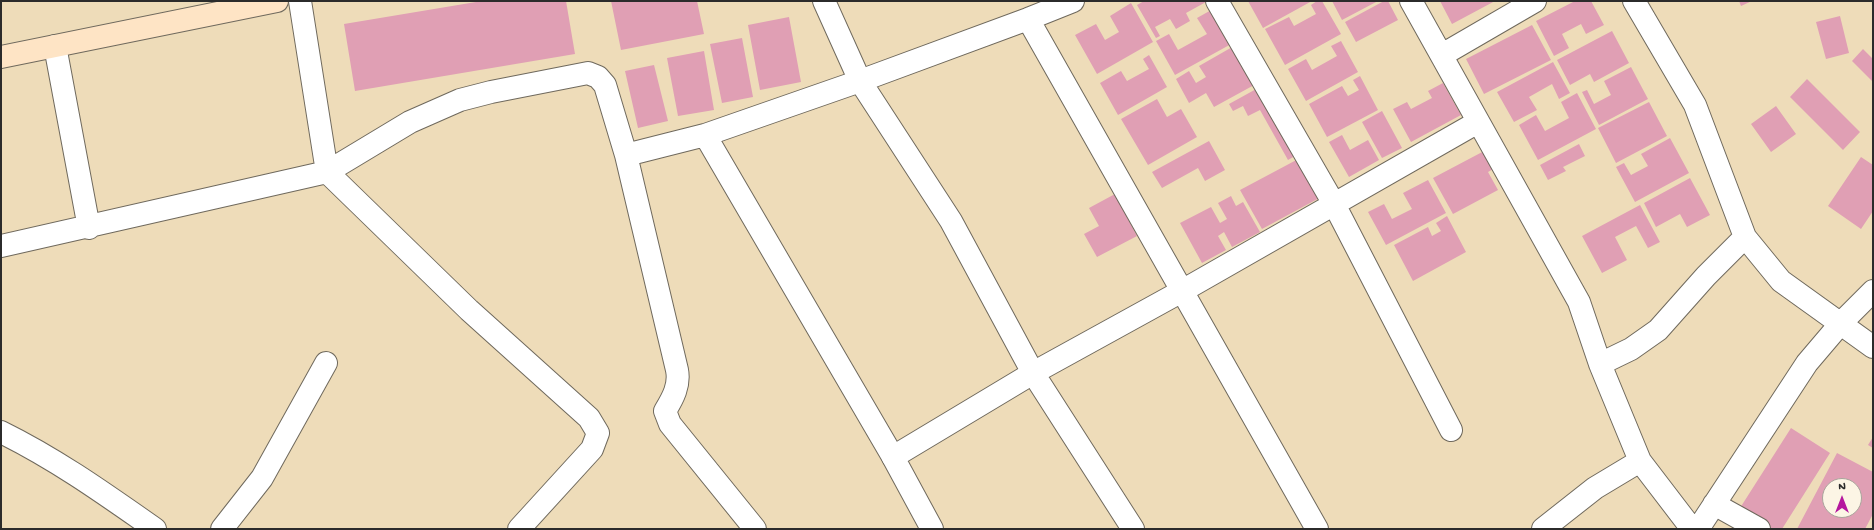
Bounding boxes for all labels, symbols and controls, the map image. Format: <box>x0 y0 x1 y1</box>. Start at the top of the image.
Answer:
north arrow <box>1822 478 1862 518</box>
text: N <box>1838 481 1846 493</box>

